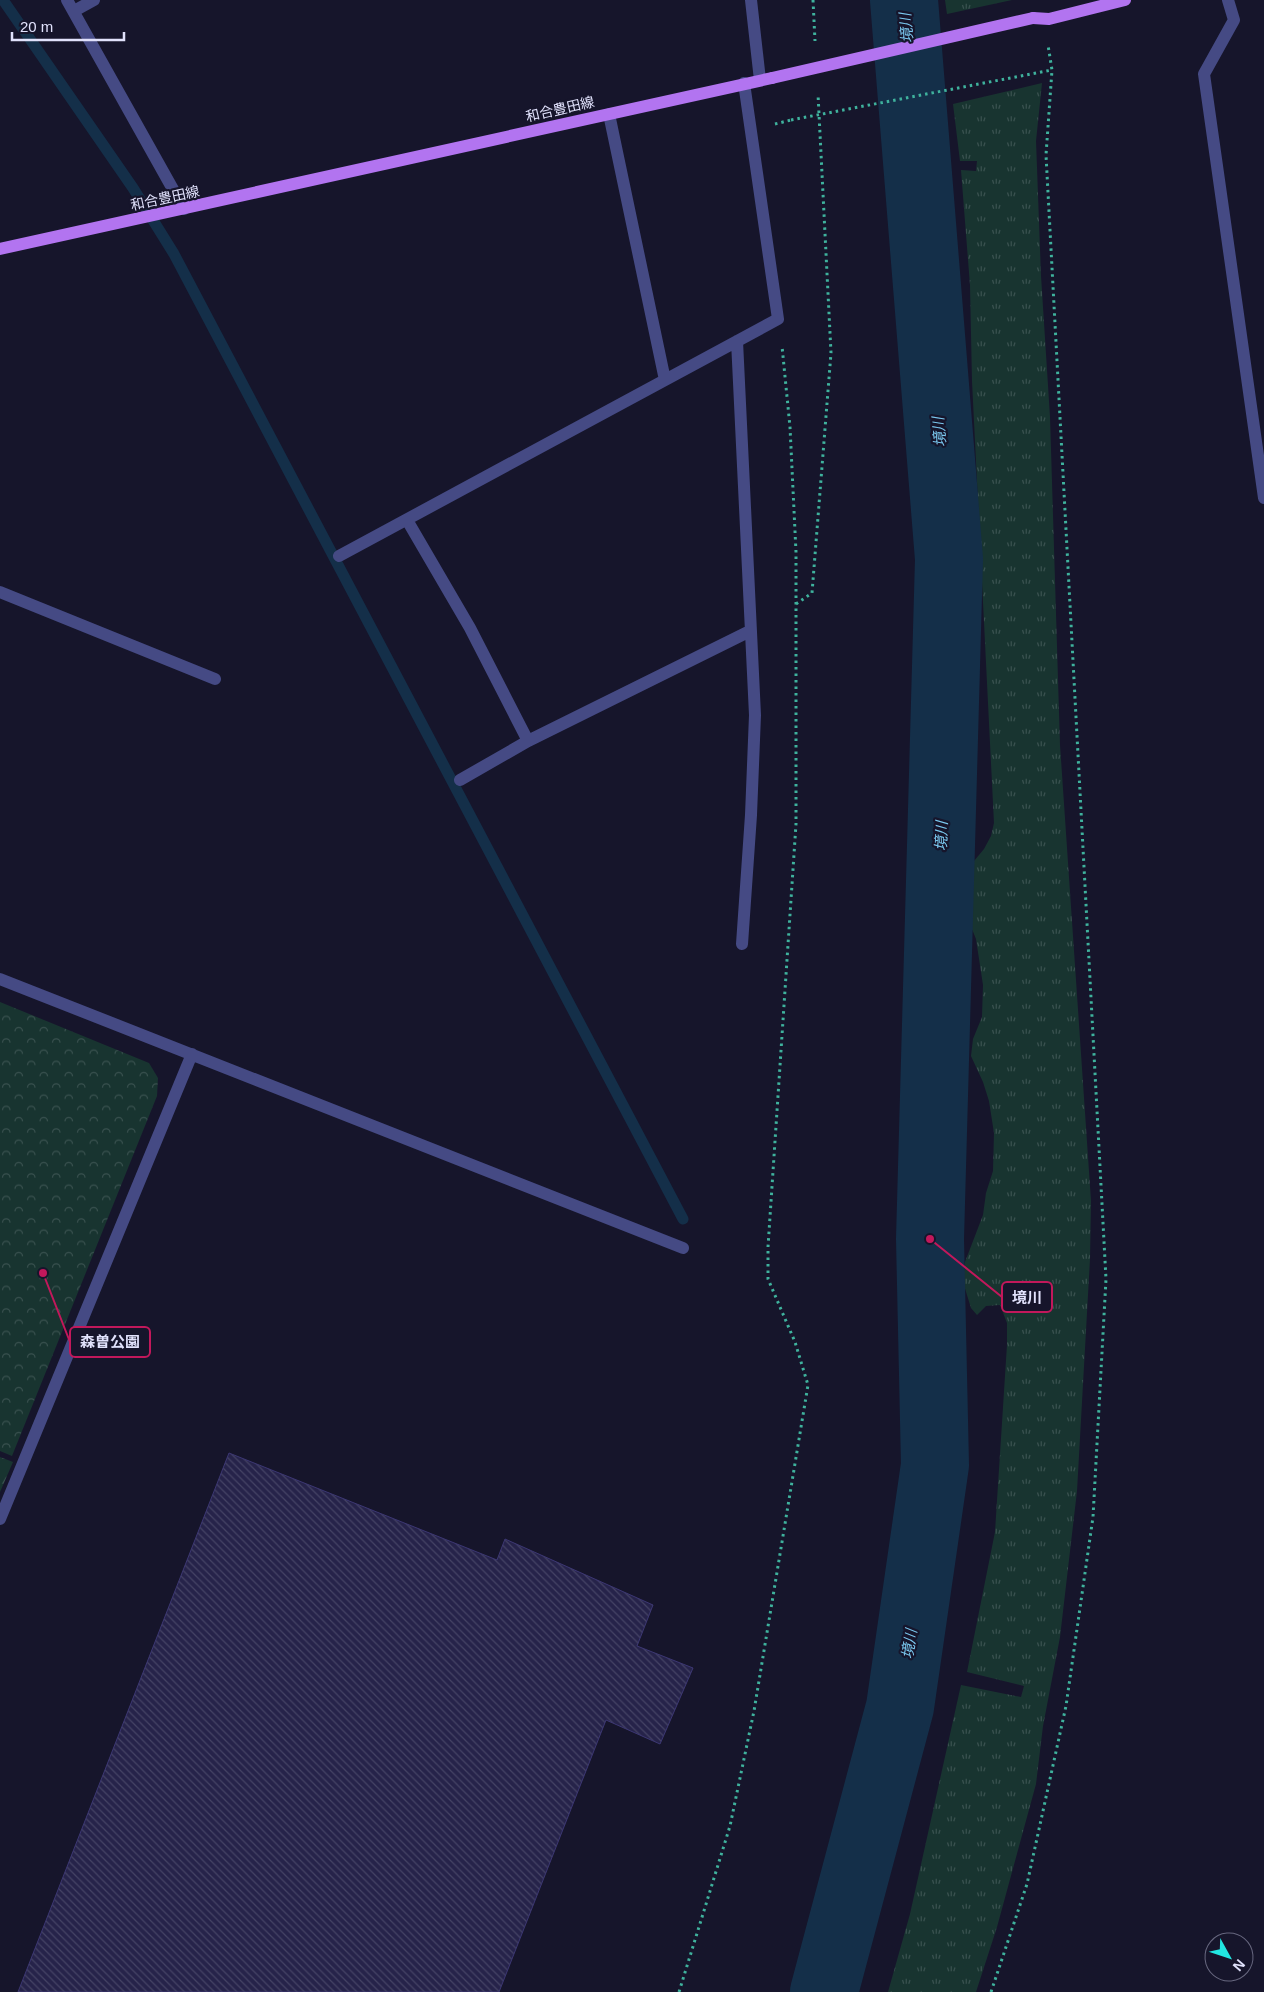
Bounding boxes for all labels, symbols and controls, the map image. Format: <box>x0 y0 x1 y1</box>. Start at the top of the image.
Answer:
scale bar <box>12 10 125 42</box>
water label: 境川 <box>896 10 916 44</box>
text: 20 m <box>20 18 53 35</box>
street label: 和合豊田線 <box>524 93 596 125</box>
street label: 和合豊田線 <box>129 183 201 213</box>
water label: 境川 <box>929 414 949 448</box>
water label: 境川 <box>932 819 950 851</box>
callout: 境川 <box>1002 1282 1052 1312</box>
text: 境川 <box>1012 1289 1042 1306</box>
callout: 森曽公園 <box>70 1327 150 1357</box>
text: 森曽公園 <box>80 1333 140 1350</box>
water label: 境川 <box>898 1626 920 1660</box>
north arrow <box>1204 1932 1254 1982</box>
text: N <box>1230 1956 1248 1974</box>

